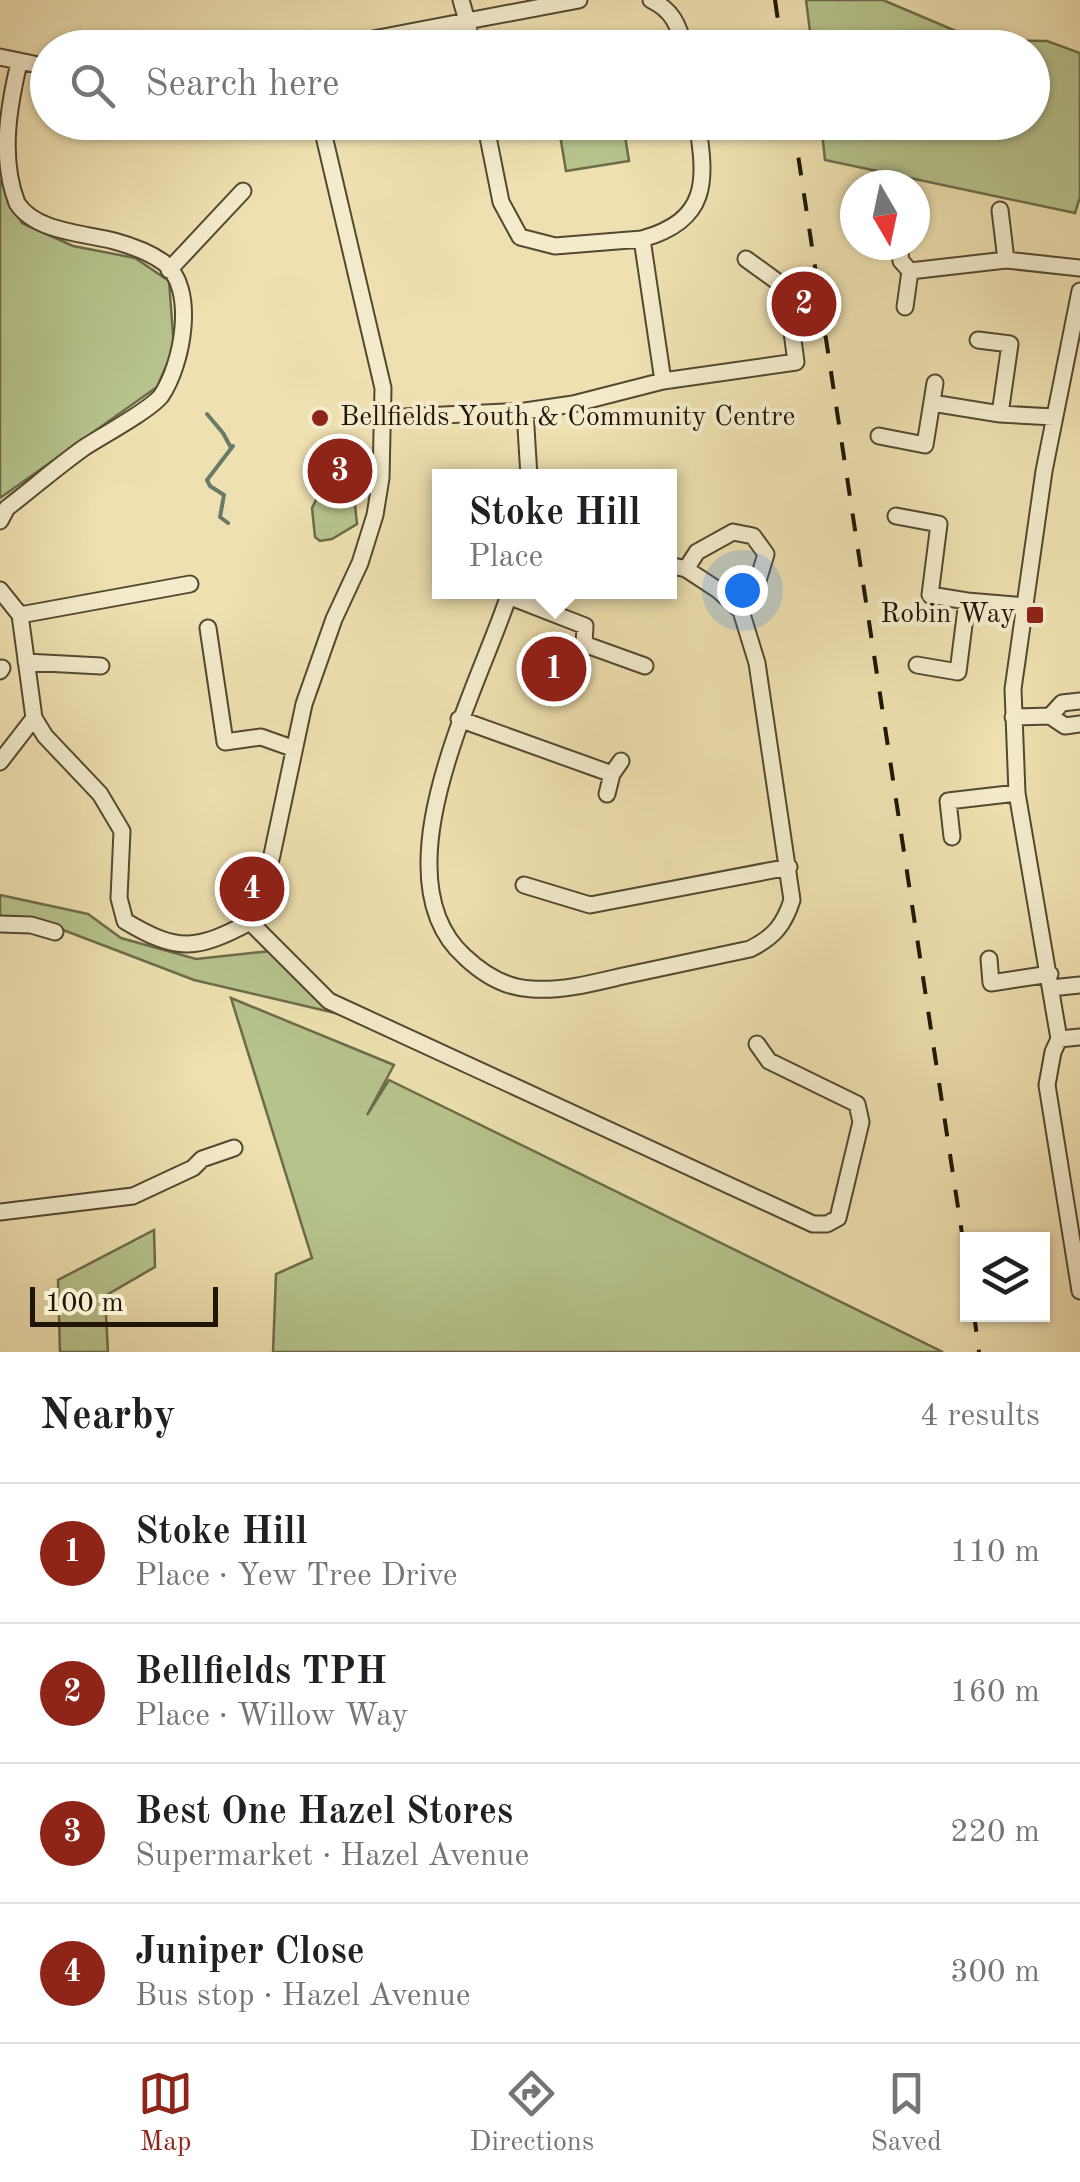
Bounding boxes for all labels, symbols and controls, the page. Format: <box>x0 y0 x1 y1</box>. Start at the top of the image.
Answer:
search box <box>30 30 1050 140</box>
icon: search <box>65 58 120 113</box>
text: Search here <box>145 66 340 104</box>
north arrow <box>840 170 930 260</box>
pin: 2 <box>772 266 836 342</box>
place label: Bellfields Youth & Community Centre <box>340 404 795 432</box>
marker: Bellfields Youth & Community Centre <box>309 407 331 429</box>
pin: 3 <box>308 434 372 508</box>
popup <box>432 469 677 599</box>
text: Stoke Hill <box>468 495 641 533</box>
text: Place <box>468 542 543 574</box>
your location <box>717 565 768 616</box>
place label: Robin Way <box>880 601 1015 629</box>
marker: Robin Way <box>1024 604 1046 626</box>
pin: 1 <box>522 632 586 706</box>
pin: 4 <box>220 852 284 926</box>
map controls <box>960 1232 1050 1322</box>
button: layers <box>960 1232 1050 1322</box>
scale bar <box>30 1282 218 1326</box>
text: 100 m <box>45 1290 124 1318</box>
text: Nearby <box>40 1396 176 1438</box>
text: 4 results <box>920 1401 1040 1433</box>
text: Stoke Hill <box>135 1514 307 1552</box>
text: 1 <box>63 1537 82 1569</box>
text: 110 m <box>950 1537 1040 1569</box>
text: Place · Yew Tree Drive <box>135 1561 458 1593</box>
text: Bellfields TPH <box>135 1654 387 1692</box>
text: 2 <box>63 1677 82 1709</box>
text: 160 m <box>950 1677 1040 1709</box>
text: Place · Willow Way <box>135 1701 408 1733</box>
text: Best One Hazel Stores <box>135 1794 513 1832</box>
text: 3 <box>63 1817 82 1849</box>
text: 220 m <box>950 1817 1040 1849</box>
text: Supermarket · Hazel Avenue <box>135 1841 529 1873</box>
text: Juniper Close <box>135 1934 365 1972</box>
text: 4 <box>63 1957 82 1989</box>
text: 300 m <box>950 1957 1040 1989</box>
text: Bus stop · Hazel Avenue <box>135 1981 471 2013</box>
tab: Map <box>138 2066 193 2161</box>
tab: Directions <box>470 2066 594 2161</box>
tab: Saved <box>870 2066 942 2161</box>

